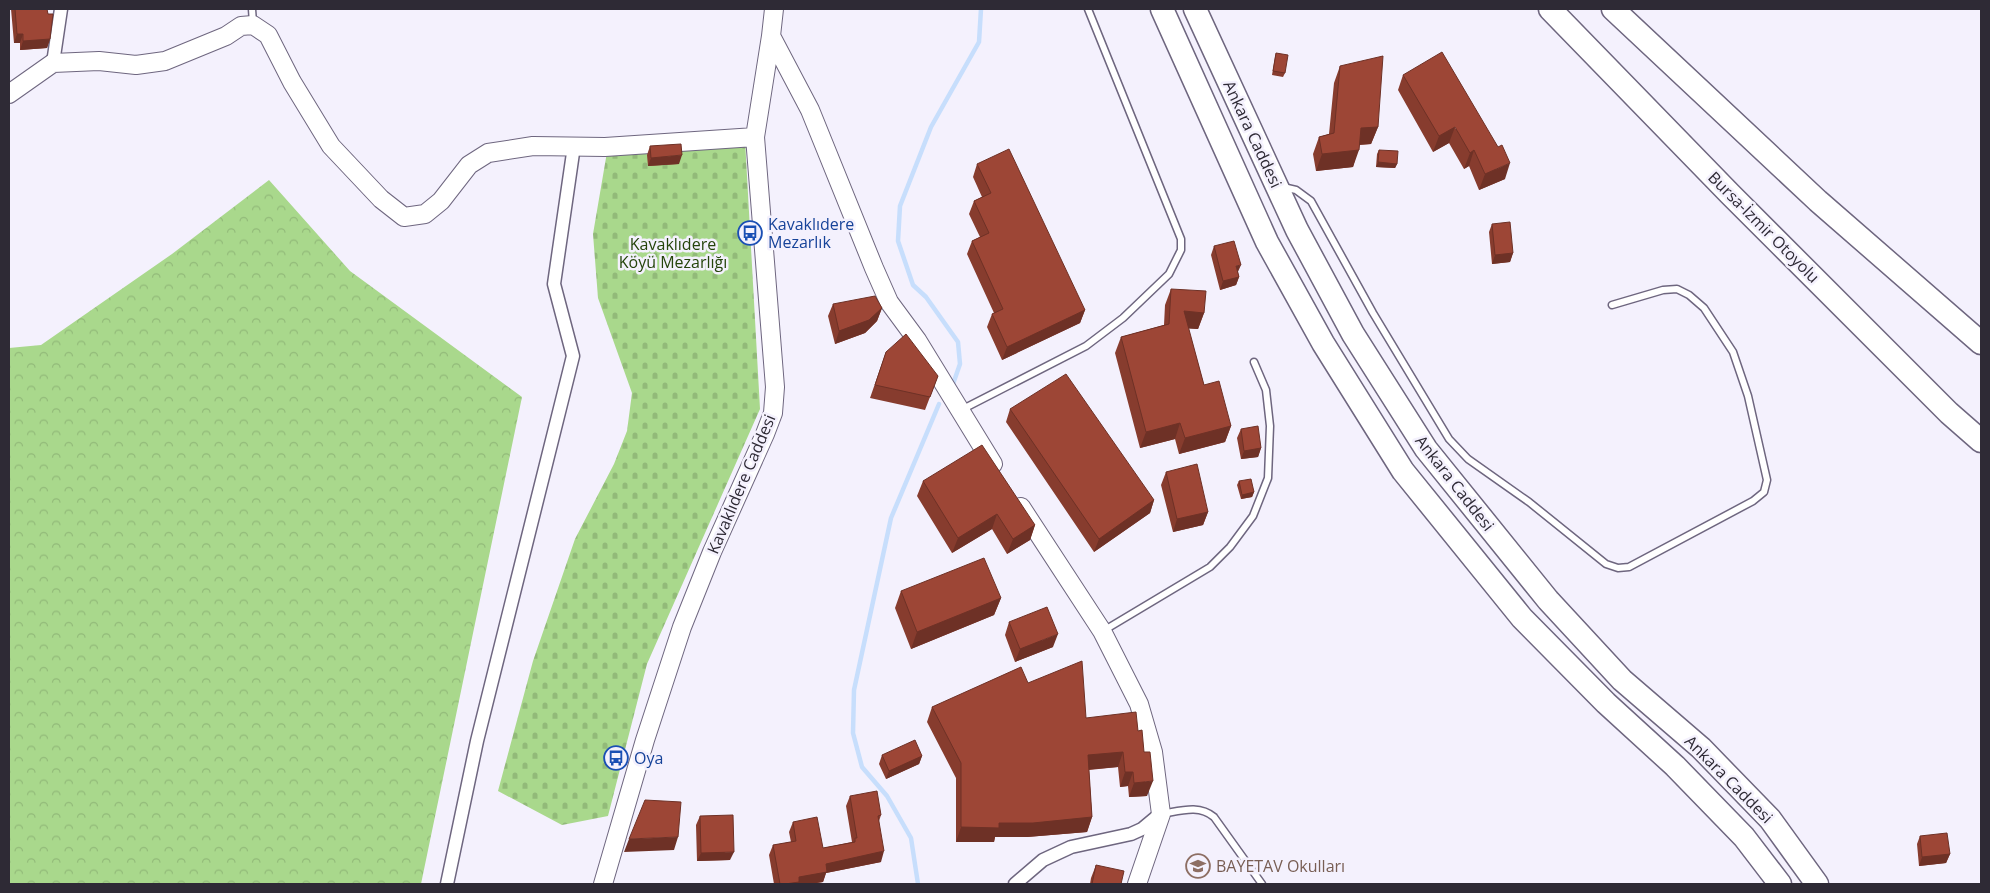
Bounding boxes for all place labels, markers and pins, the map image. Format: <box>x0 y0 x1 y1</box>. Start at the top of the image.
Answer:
place label: Kavaklıdere Mezarlık <box>768 213 854 253</box>
bus stop icon: Kavaklıdere Mezarlık <box>737 220 763 246</box>
bus stop icon: Oya <box>603 745 629 771</box>
place label: Oya <box>634 747 663 769</box>
school or university icon: BAYETAV Okulları <box>1185 853 1211 879</box>
place label: BAYETAV Okulları <box>1216 855 1345 877</box>

